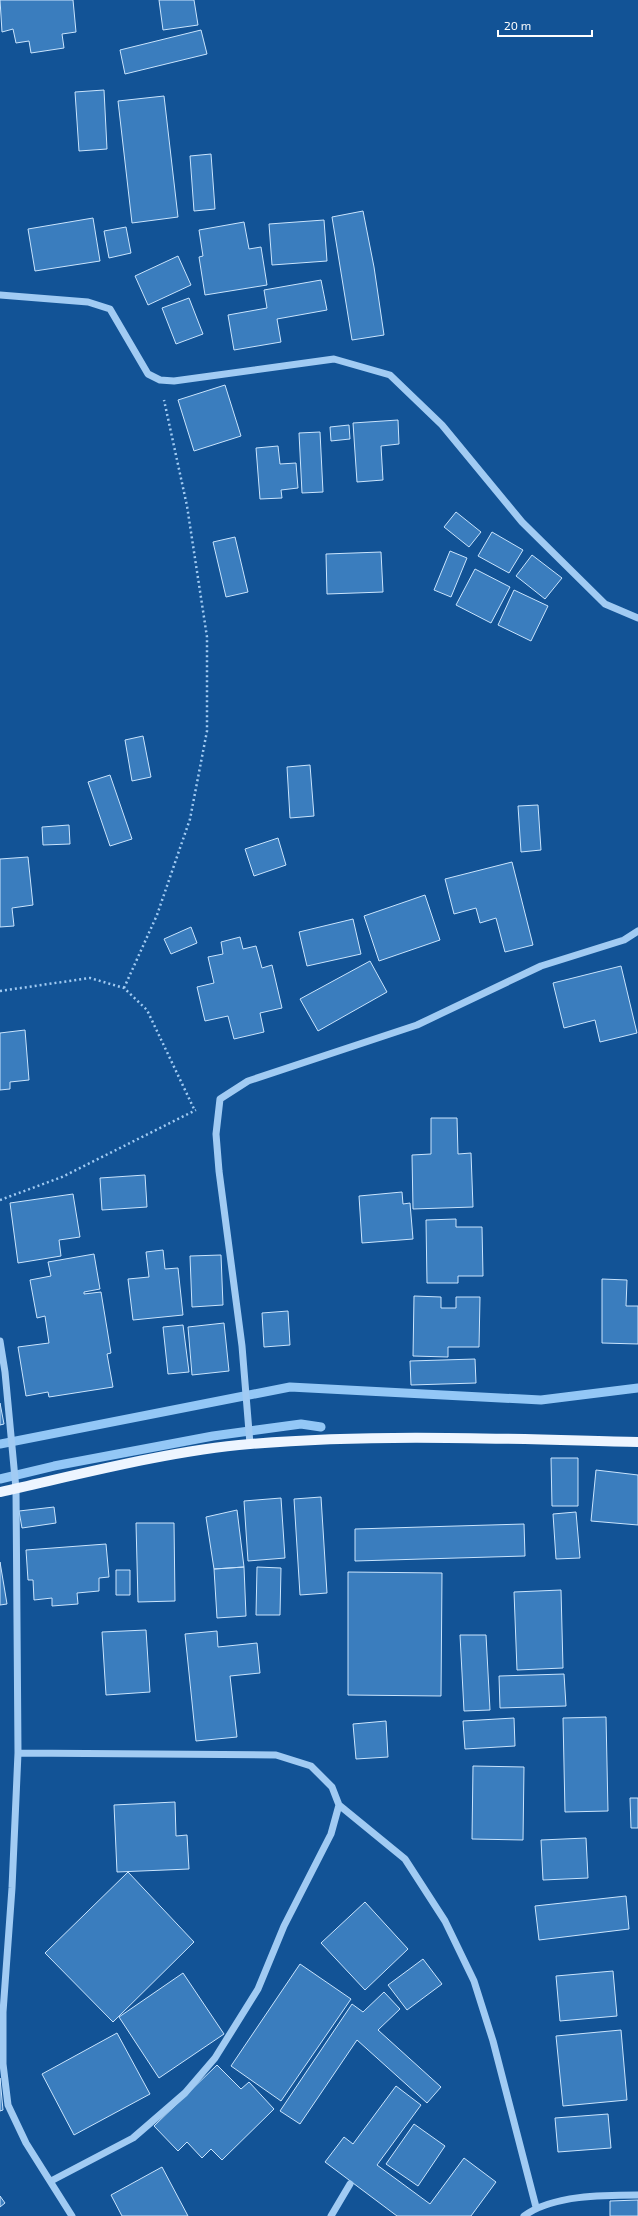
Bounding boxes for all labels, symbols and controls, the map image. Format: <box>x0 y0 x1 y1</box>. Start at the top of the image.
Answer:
scale bar <box>498 12 592 38</box>
text: 20 m <box>504 18 531 32</box>

